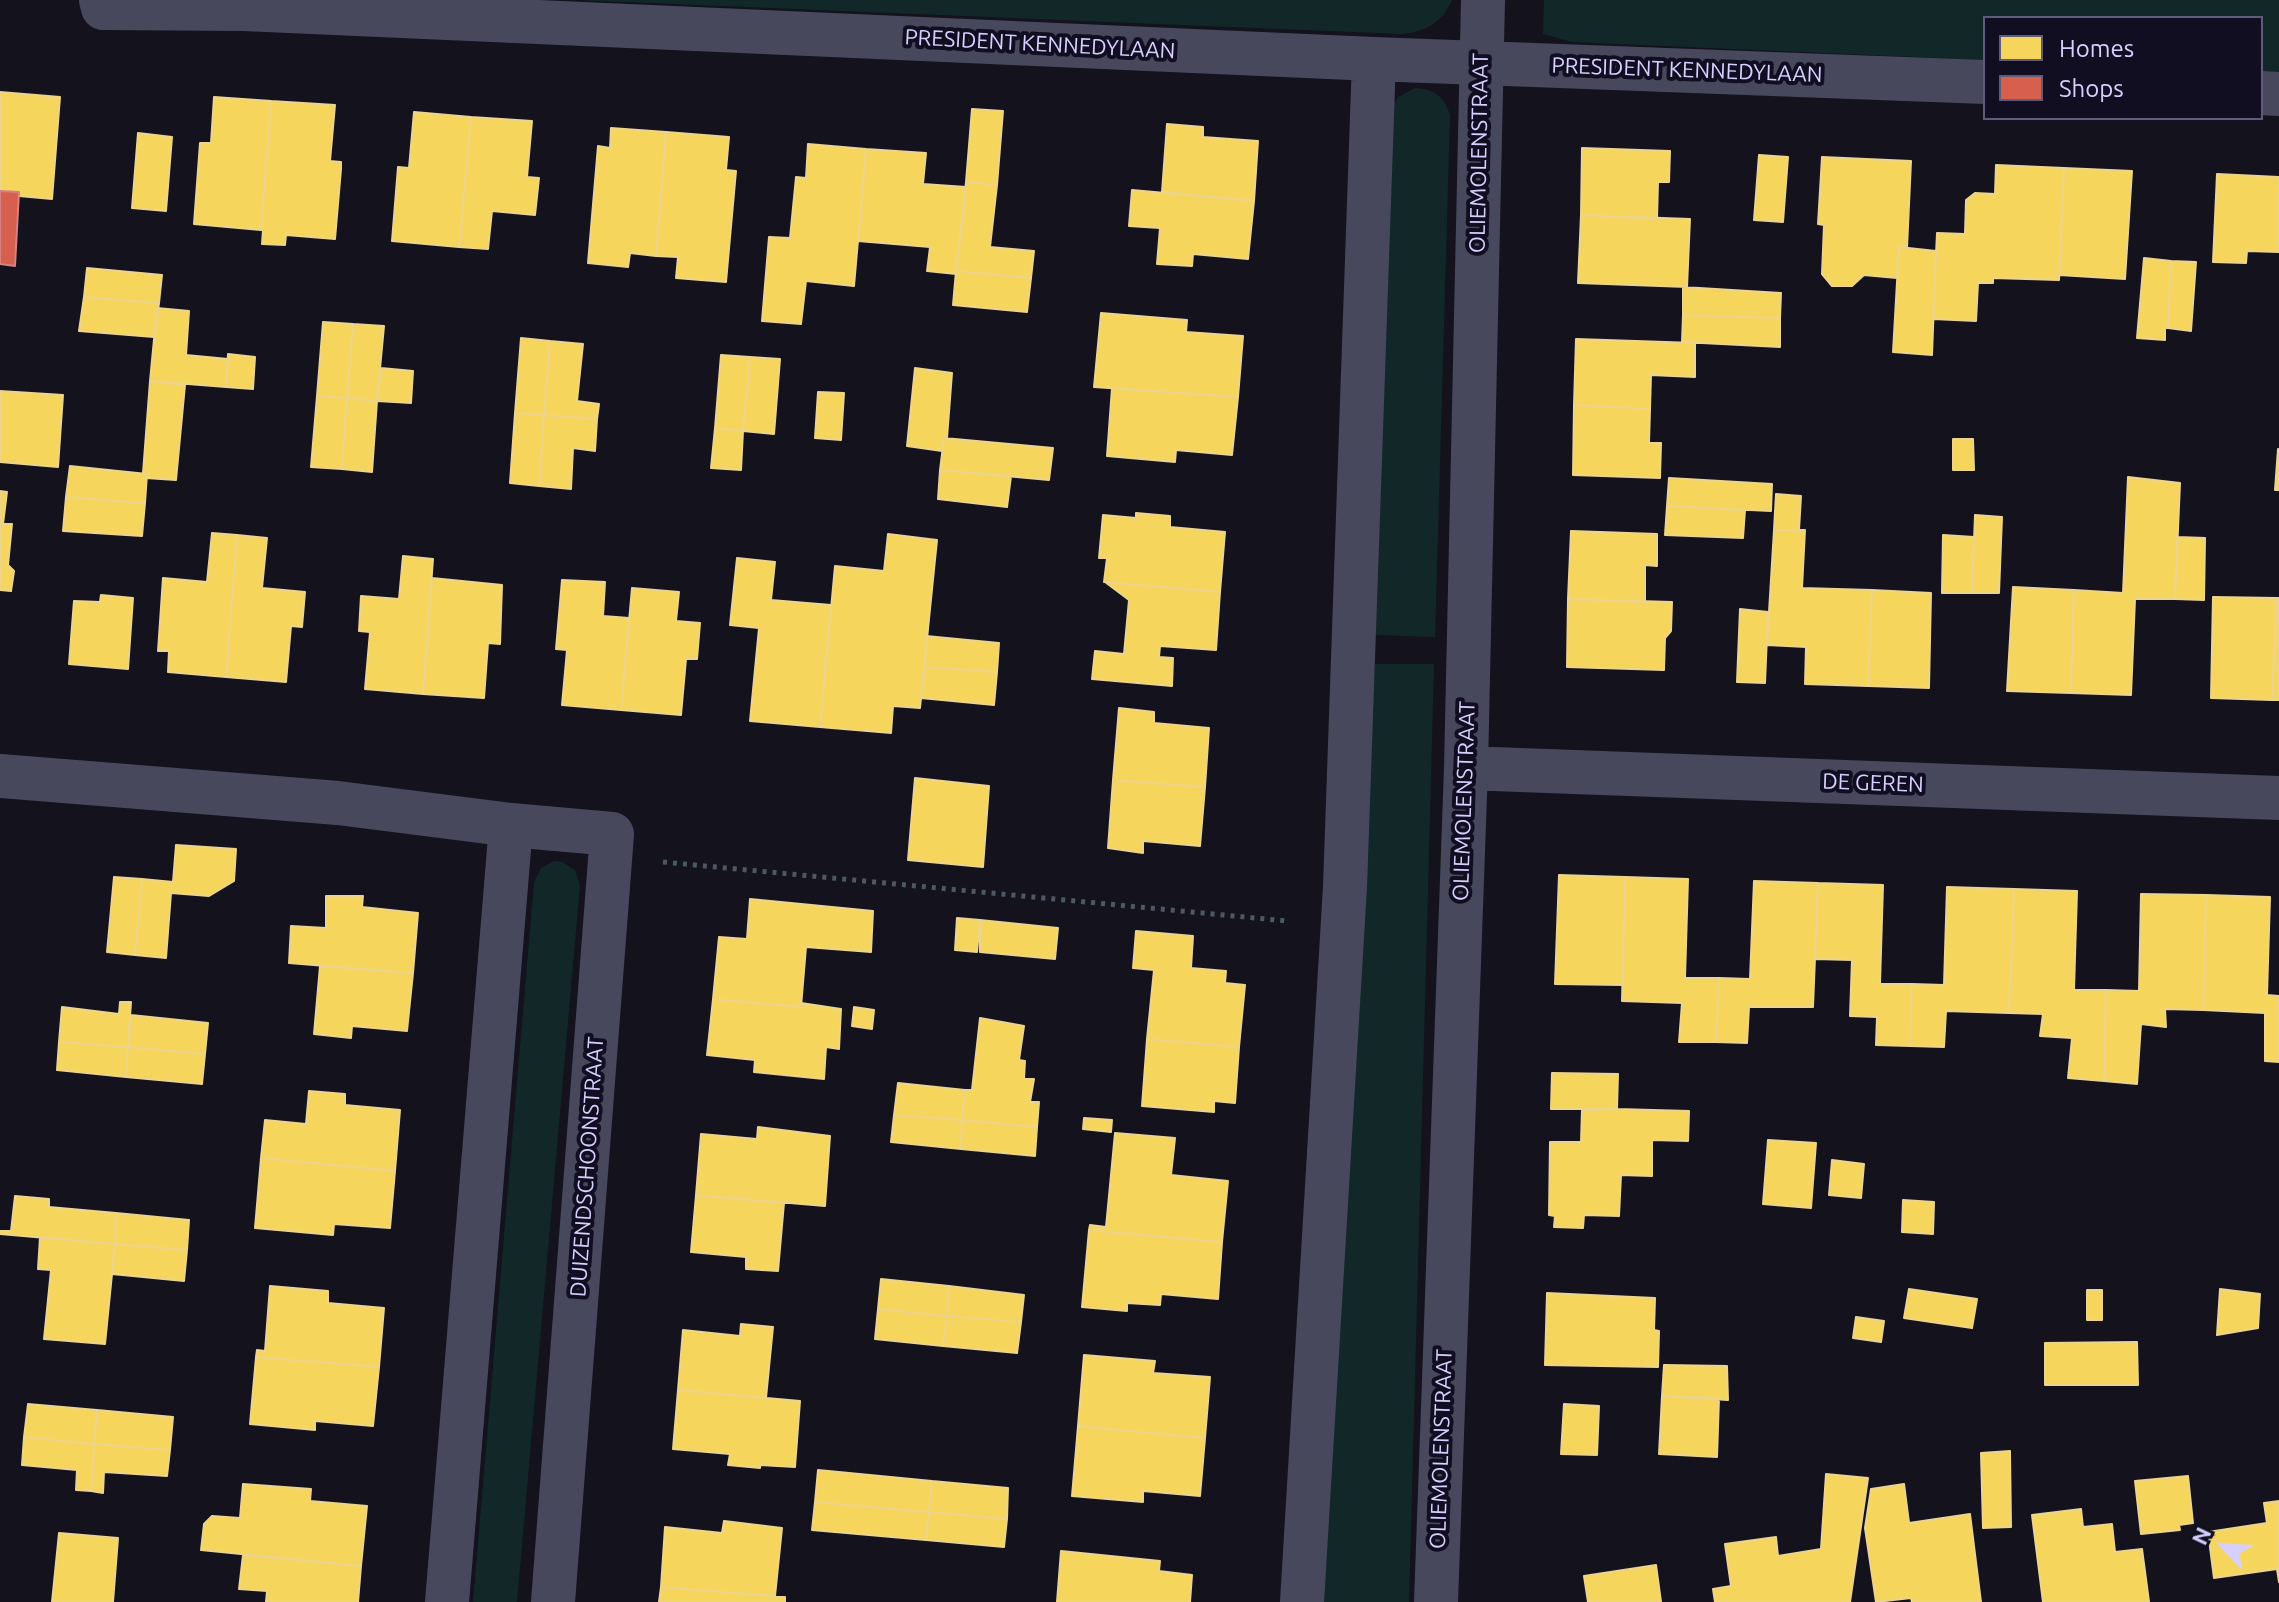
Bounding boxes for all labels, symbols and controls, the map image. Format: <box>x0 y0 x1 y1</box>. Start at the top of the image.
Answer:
legend <box>1983 16 2263 120</box>
street label: PRESIDENT KENNEDYLAAN <box>904 24 1176 64</box>
text: Homes <box>2059 35 2134 62</box>
street label: PRESIDENT KENNEDYLAAN <box>1551 52 1823 88</box>
street label: OLIEMOLENSTRAAT <box>1464 53 1494 253</box>
text: Shops <box>2059 75 2124 102</box>
street label: OLIEMOLENSTRAAT <box>1447 701 1481 901</box>
street label: DE GEREN <box>1822 768 1924 798</box>
street label: DUIZENDSCHOONSTRAAT <box>565 1036 609 1298</box>
street label: OLIEMOLENSTRAAT <box>1424 1349 1458 1549</box>
north arrow <box>2183 1506 2263 1586</box>
text: N <box>2186 1523 2216 1548</box>

